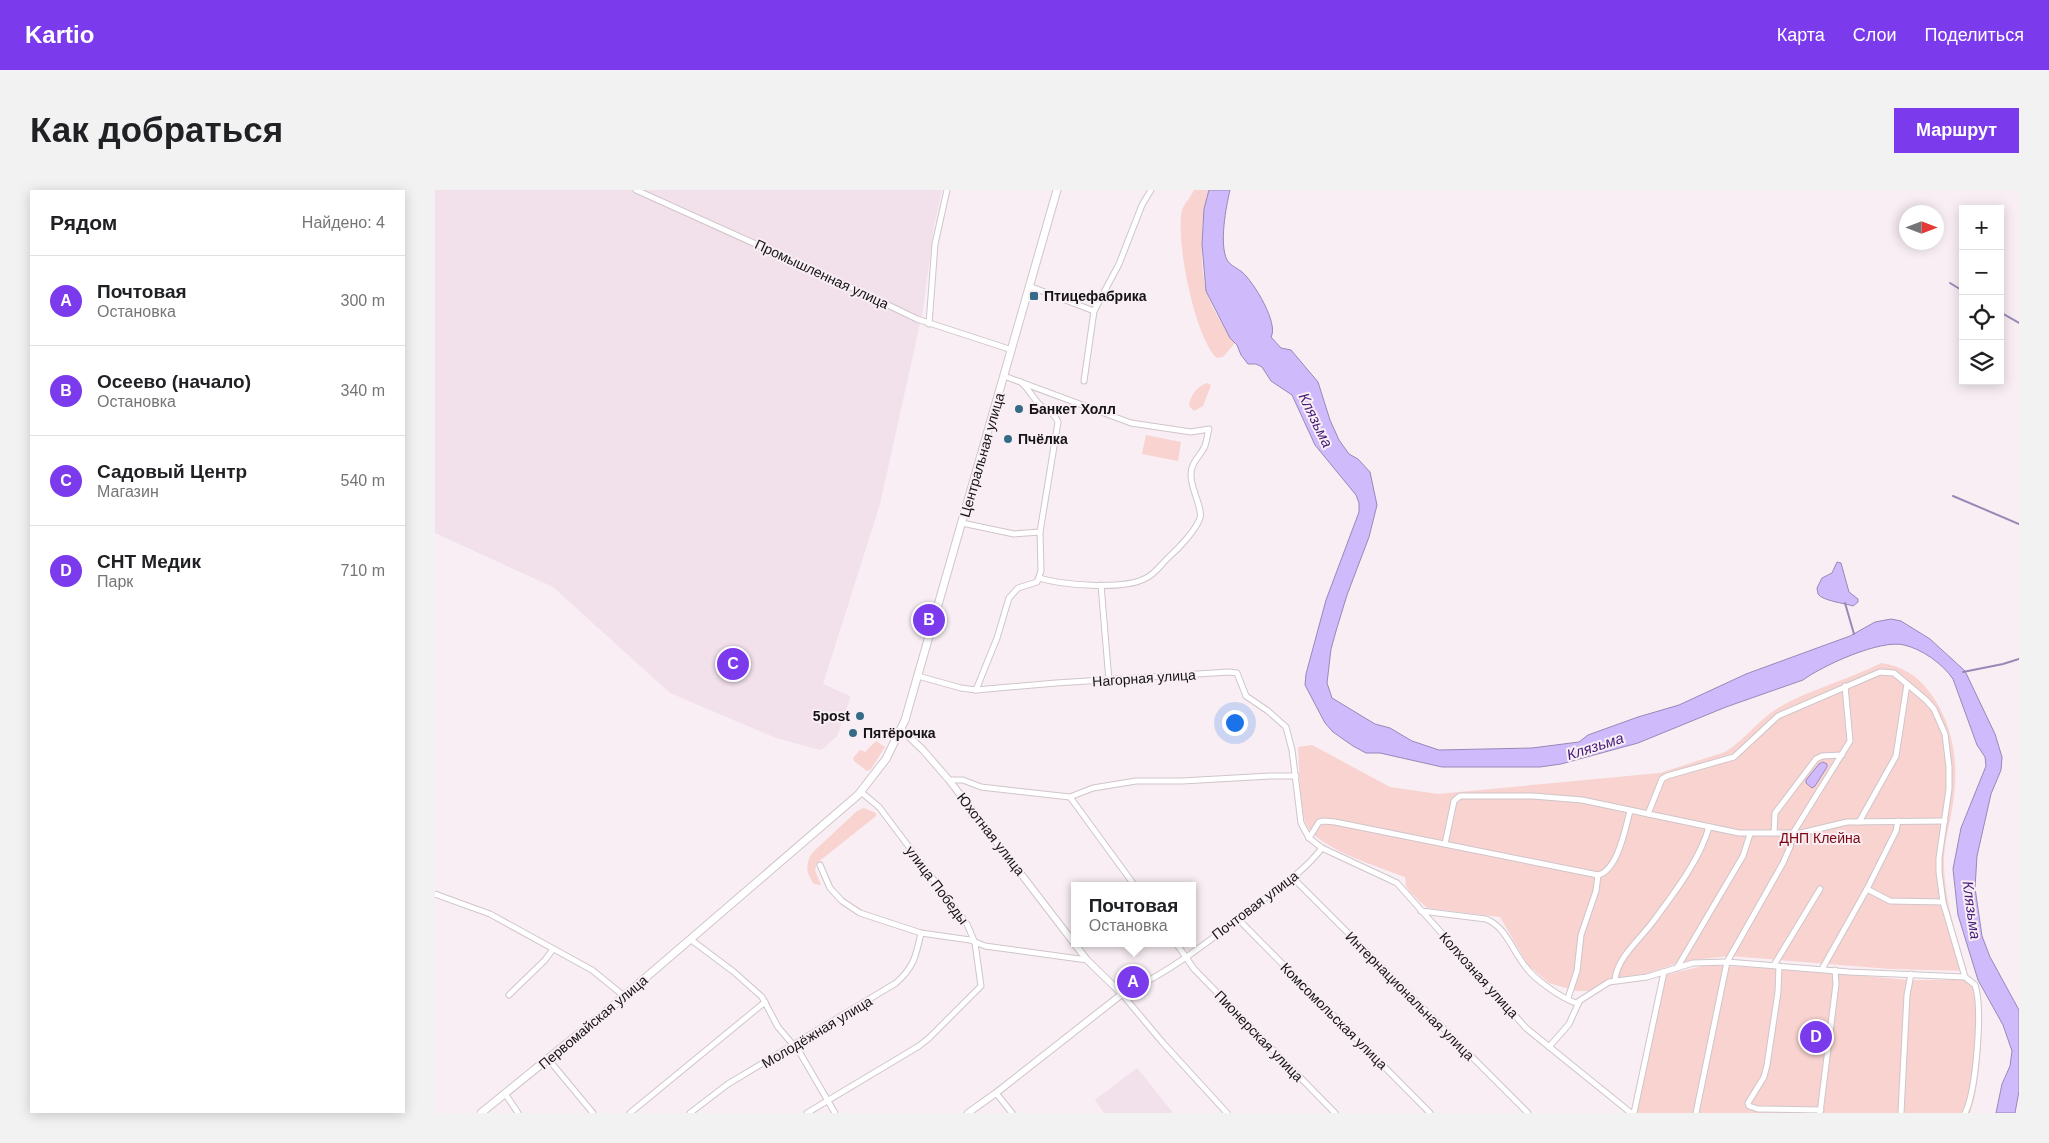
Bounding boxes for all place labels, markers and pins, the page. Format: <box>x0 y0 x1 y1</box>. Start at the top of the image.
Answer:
place label: Птицефабрика <box>1044 288 1147 304</box>
marker: Птицефабрика <box>1028 290 1040 302</box>
place label: Банкет Холл <box>1029 401 1116 417</box>
marker: Банкет Холл <box>1013 403 1025 415</box>
place label: Пчёлка <box>1018 431 1068 447</box>
marker: Пчёлка <box>1002 433 1014 445</box>
pin: B <box>913 601 945 639</box>
pin: C <box>717 645 749 683</box>
place label: 5post <box>813 708 850 724</box>
marker: 5post <box>854 710 866 722</box>
place label: Пятёрочка <box>863 725 936 741</box>
marker: Пятёрочка <box>847 727 859 739</box>
pin: A <box>1117 963 1149 1001</box>
pin: D <box>1800 1018 1832 1056</box>

